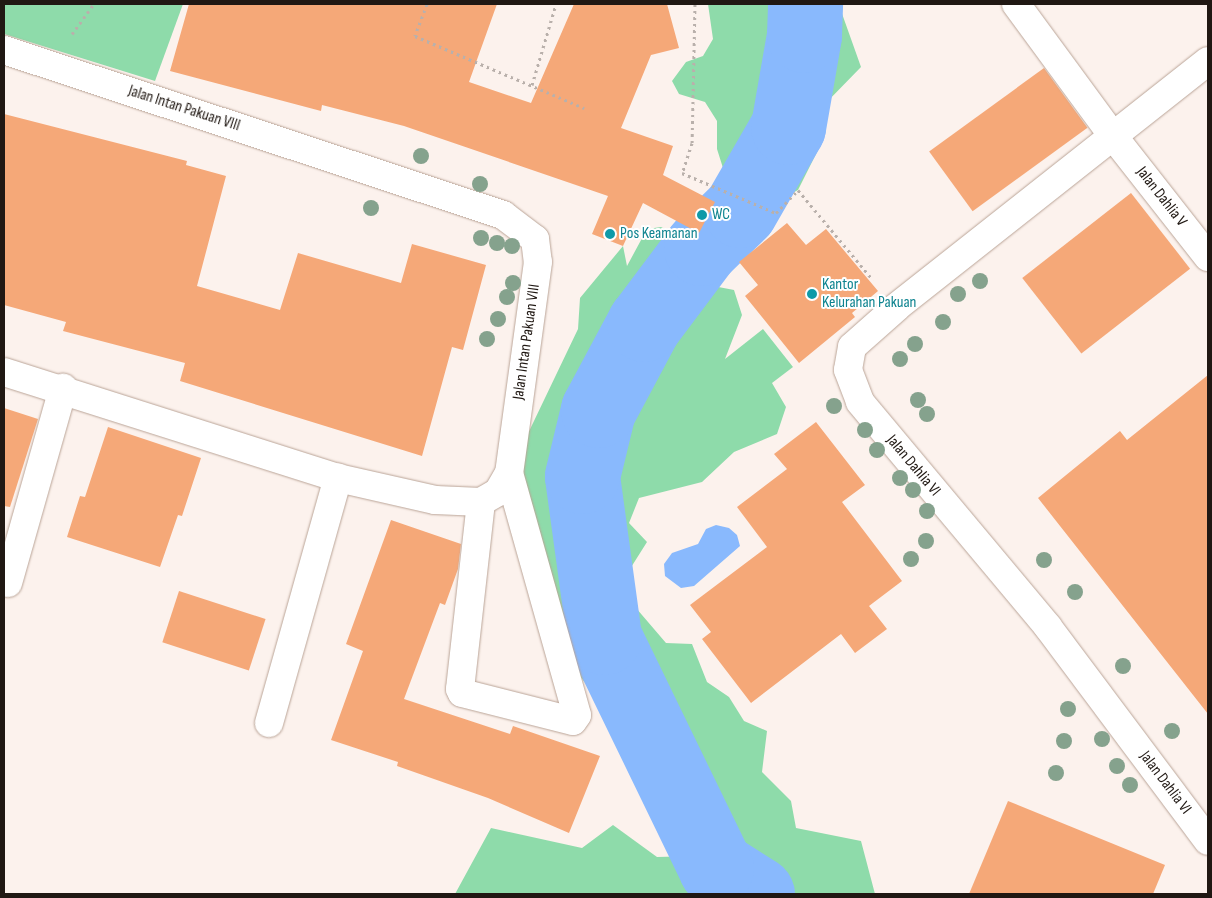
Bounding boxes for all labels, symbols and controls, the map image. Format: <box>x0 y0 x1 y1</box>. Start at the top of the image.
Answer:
street label: Jalan Intan Pakuan VIII <box>126 82 242 136</box>
street label: Jalan Dahlia V <box>1132 163 1190 231</box>
place label: WC <box>712 205 730 225</box>
marker: WC <box>696 209 708 221</box>
place label: Pos Keamanan <box>620 224 698 244</box>
marker: Pos Keamanan <box>604 228 616 240</box>
place label: Kantor Kelurahan Pakuan <box>822 275 916 313</box>
street label: Jalan Intan Pakuan VIII <box>509 283 545 401</box>
marker: Kantor Kelurahan Pakuan <box>806 288 818 300</box>
street label: Jalan Dahlia VI <box>882 431 944 501</box>
street label: Jalan Dahlia VI <box>1135 748 1195 818</box>

